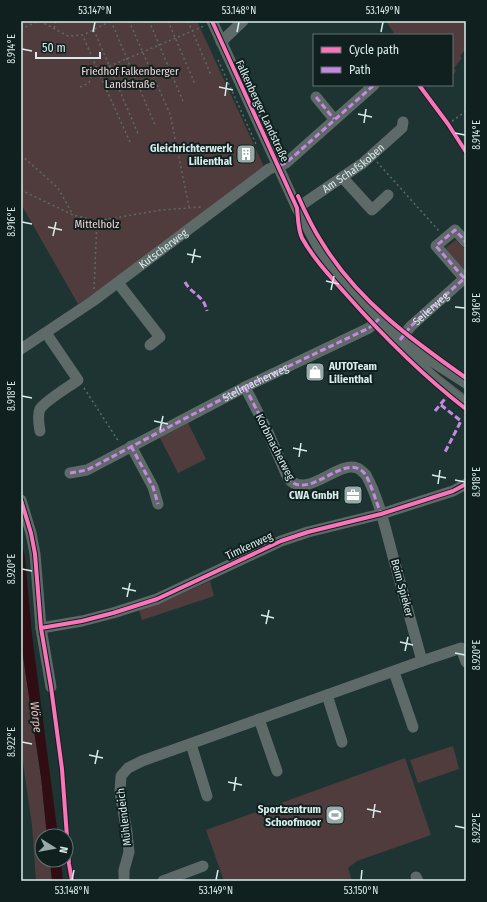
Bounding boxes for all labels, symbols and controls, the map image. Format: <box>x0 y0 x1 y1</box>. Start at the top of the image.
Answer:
text: 53.147°N <box>78 5 112 17</box>
text: 53.148°N <box>222 5 256 17</box>
text: 53.149°N <box>366 5 400 17</box>
text: 8.914°E <box>6 34 18 64</box>
scale bar <box>36 34 100 60</box>
legend <box>313 34 453 86</box>
text: 50 m <box>42 41 66 55</box>
text: Cycle path <box>349 43 399 57</box>
street label: Falkenberger Landstraße <box>233 58 291 164</box>
text: Path <box>349 63 371 77</box>
park label: Friedhof Falkenberger Landstraße <box>81 65 179 91</box>
text: 8.914°E <box>471 120 483 150</box>
street label: Am Schafskoben <box>320 141 387 195</box>
place label: Gleichrichterwerk Lilienthal <box>150 142 233 168</box>
building icon: Gleichrichterwerk Lilienthal <box>235 143 257 165</box>
text: 8.916°E <box>6 207 18 237</box>
park label: Mittelholz <box>75 218 120 231</box>
street label: Kutscherweg <box>136 226 191 271</box>
street label: Seilerweg <box>410 289 452 328</box>
text: 8.916°E <box>471 293 483 323</box>
place label: AUTOTeam Lilienthal <box>328 360 377 386</box>
street label: Stellmacherweg <box>220 361 291 404</box>
shop icon: AUTOTeam Lilienthal <box>304 361 326 383</box>
text: 8.918°E <box>6 381 18 411</box>
street label: Korbmacherweg <box>253 412 298 483</box>
text: 8.918°E <box>471 467 483 497</box>
office icon: CWA GmbH <box>342 484 364 506</box>
place label: CWA GmbH <box>289 489 339 502</box>
street label: Timkenweg <box>223 529 275 563</box>
text: 8.920°E <box>6 553 18 584</box>
street label: Beim Spieker <box>388 558 416 618</box>
text: 8.920°E <box>471 639 483 670</box>
water label: Wörpe <box>27 701 45 734</box>
text: 8.922°E <box>6 727 18 757</box>
street label: Mühlendeich <box>114 787 134 847</box>
place label: Sportzentrum Schoofmoor <box>258 803 322 829</box>
sports icon: Sportzentrum Schoofmoor <box>324 804 346 826</box>
text: 8.922°E <box>471 813 483 843</box>
north arrow <box>34 828 74 868</box>
text: N <box>56 845 70 854</box>
text: 53.148°N <box>55 885 89 897</box>
text: 53.149°N <box>199 885 233 897</box>
text: 53.150°N <box>344 885 378 897</box>

